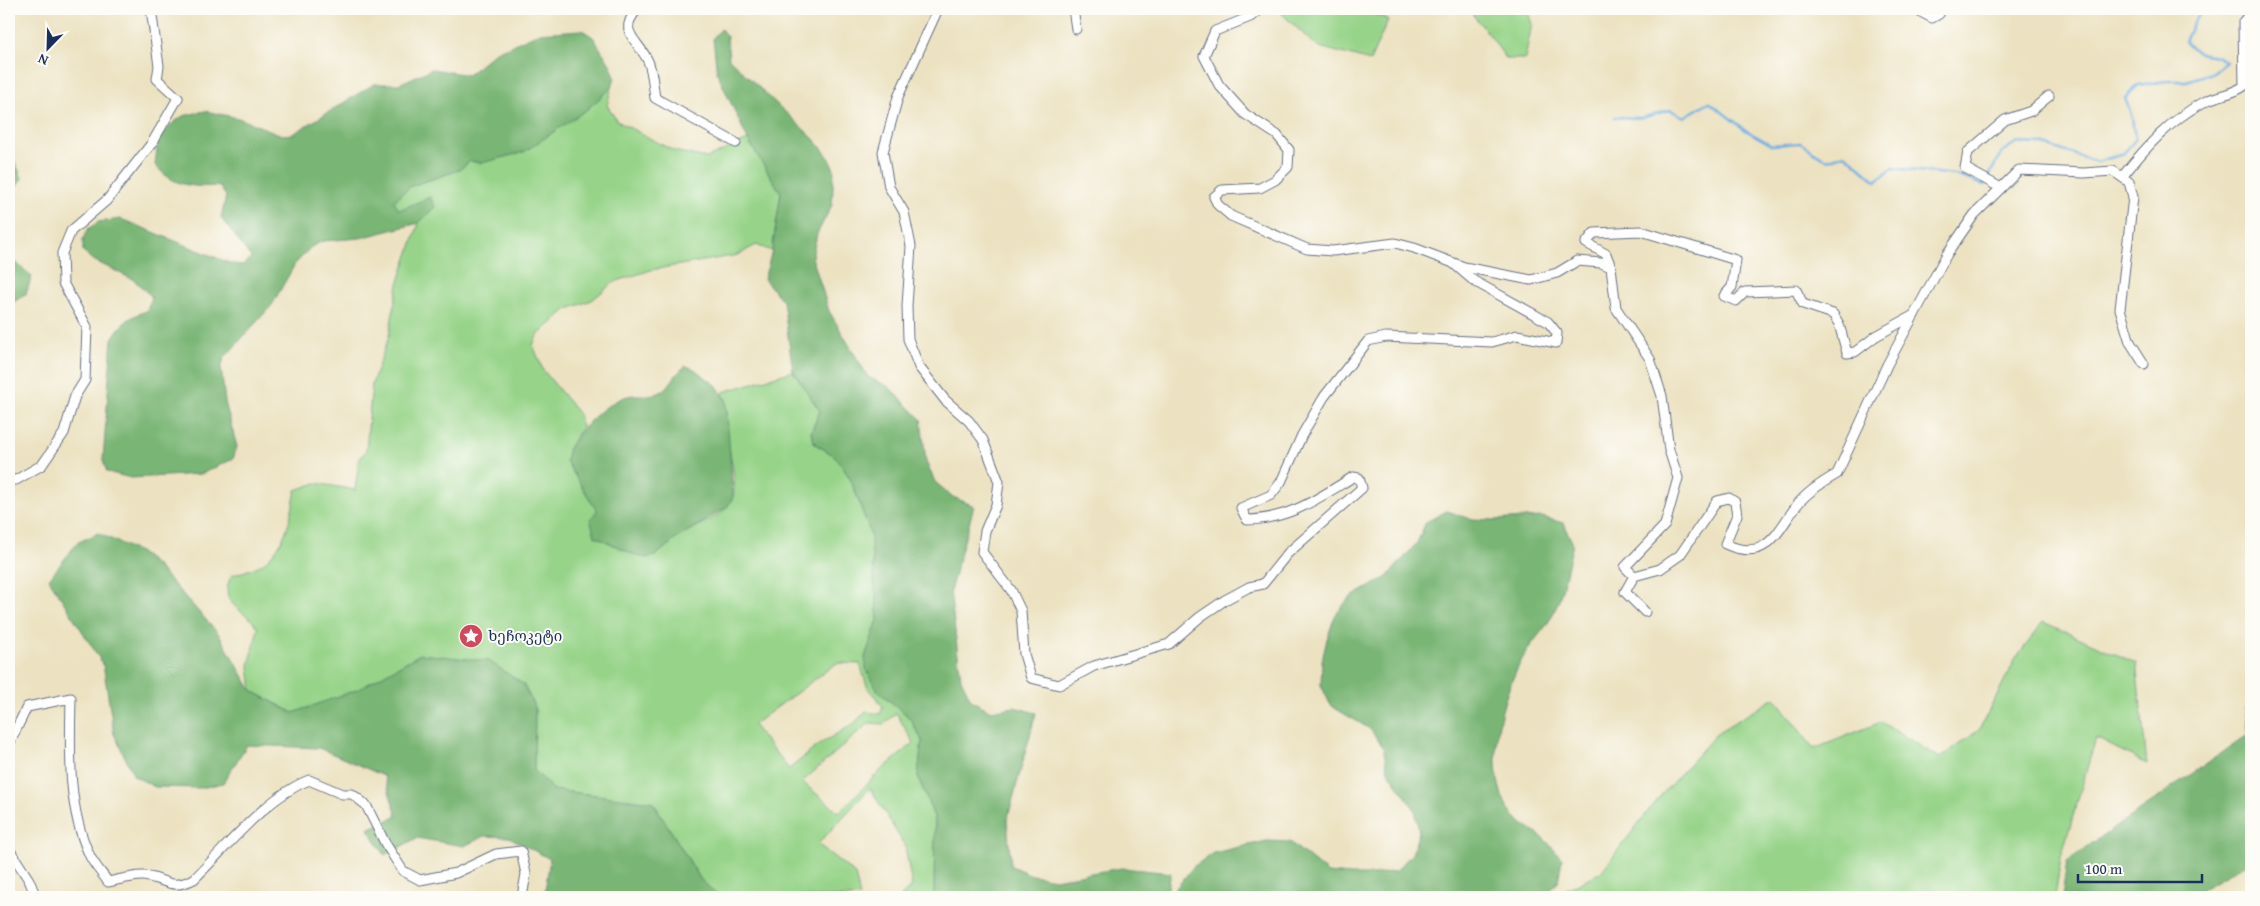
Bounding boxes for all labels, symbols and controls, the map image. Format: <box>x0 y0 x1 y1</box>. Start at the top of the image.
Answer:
north arrow <box>22 22 72 72</box>
text: N <box>34 49 51 71</box>
place icon: ხეჩოკეტი <box>458 623 484 649</box>
place label: ხეჩოკეტი <box>488 625 562 646</box>
scale bar <box>2078 851 2201 883</box>
text: 100 m <box>2085 858 2123 879</box>

